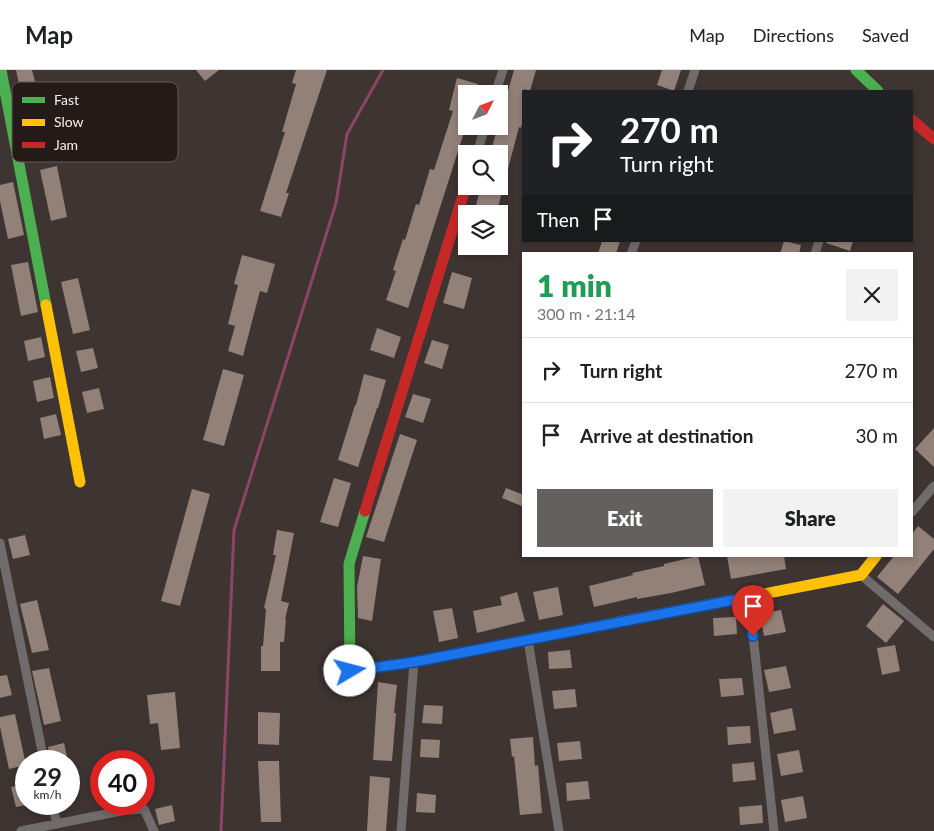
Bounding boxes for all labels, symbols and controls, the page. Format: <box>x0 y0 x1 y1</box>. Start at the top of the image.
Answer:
text: Map <box>25 20 73 49</box>
text: Map <box>689 24 725 46</box>
text: Directions <box>753 24 834 46</box>
text: Saved <box>862 24 909 46</box>
legend <box>12 82 178 162</box>
north arrow <box>458 85 508 135</box>
map controls <box>458 85 508 255</box>
text: Fast <box>54 91 79 108</box>
text: 270 m <box>620 108 719 150</box>
icon: right <box>537 110 602 175</box>
text: Slow <box>54 113 84 130</box>
text: Jam <box>54 136 78 153</box>
button: search <box>458 145 508 195</box>
text: Turn right <box>620 150 714 177</box>
button: layers <box>458 205 508 255</box>
icon: arrive <box>589 205 617 233</box>
text: Then <box>537 208 579 231</box>
text: 1 min <box>537 267 612 303</box>
button: close <box>846 269 898 321</box>
text: 300 m · 21:14 <box>537 304 636 323</box>
icon: right <box>537 356 565 384</box>
text: Turn right <box>580 359 662 382</box>
text: 270 m <box>844 359 898 382</box>
icon: arrive <box>537 421 565 449</box>
text: Arrive at destination <box>580 424 753 447</box>
text: 30 m <box>855 424 898 447</box>
button: Exit <box>537 489 713 547</box>
button: Share <box>723 489 898 547</box>
pin <box>732 585 774 636</box>
icon: arrive <box>739 592 767 620</box>
position arrow <box>323 644 375 696</box>
speed limit sign: 40 <box>90 750 155 815</box>
text: 29 <box>33 761 62 791</box>
text: km/h <box>33 787 62 802</box>

